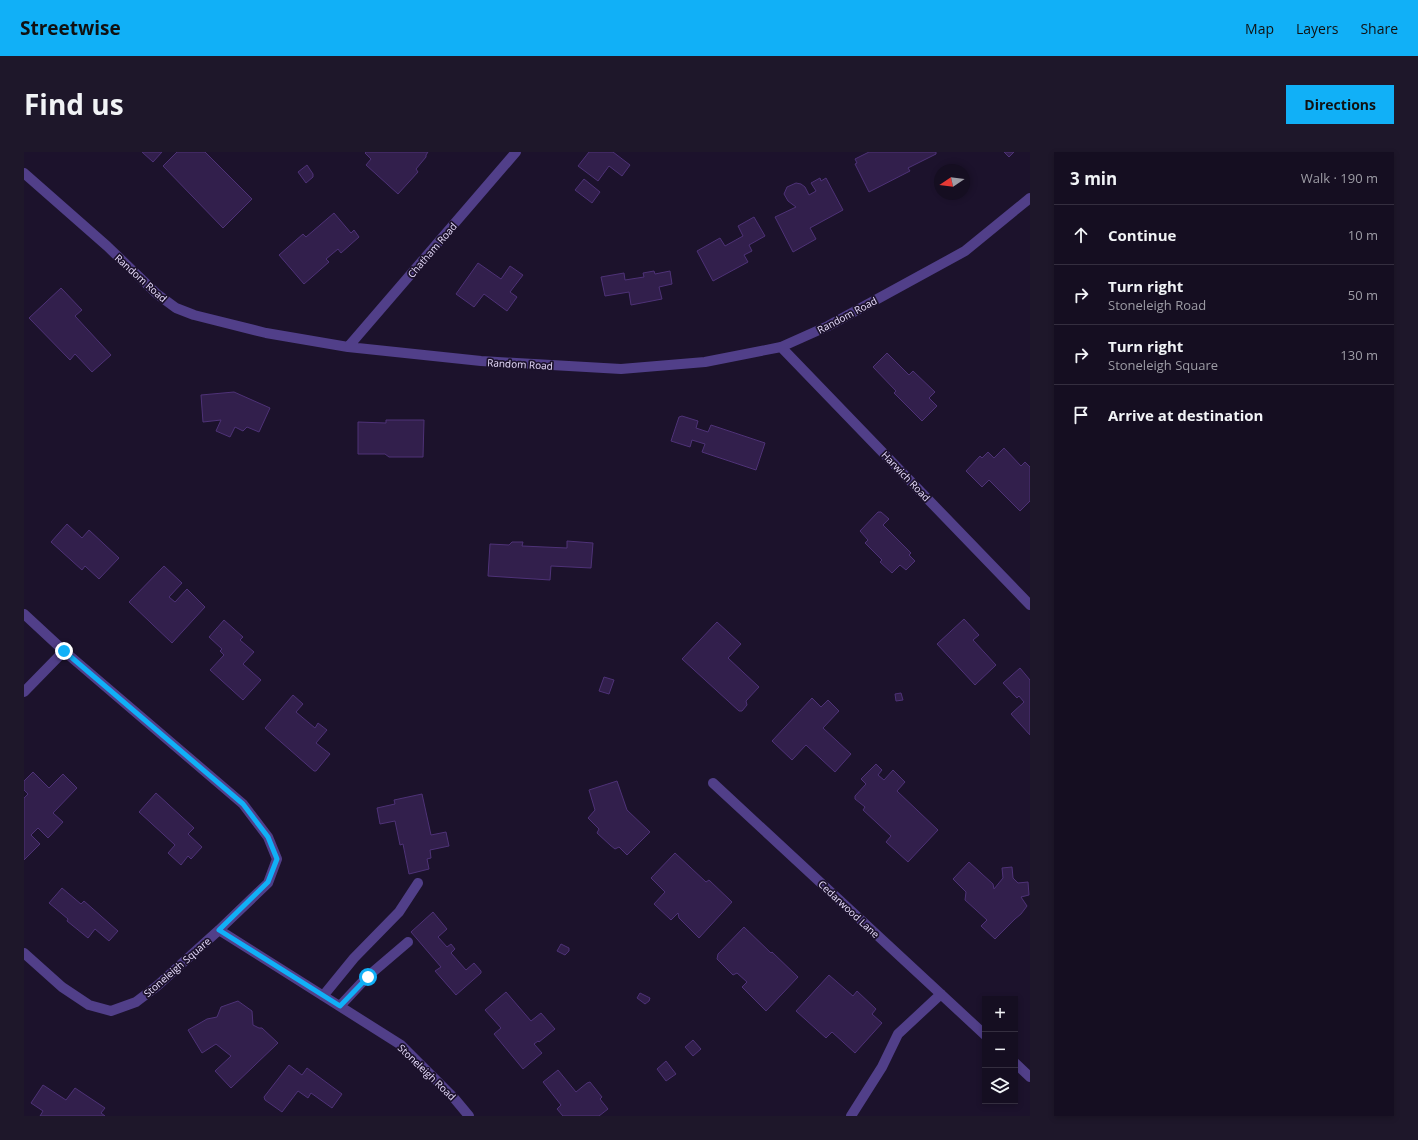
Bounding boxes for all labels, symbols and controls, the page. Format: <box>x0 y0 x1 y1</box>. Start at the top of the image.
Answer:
text: Streetwise <box>20 15 121 41</box>
text: Map <box>1245 19 1274 38</box>
text: Layers <box>1296 19 1338 38</box>
text: Share <box>1360 19 1398 38</box>
text: Find us <box>24 85 124 123</box>
button: Directions <box>1286 85 1394 124</box>
north arrow <box>934 164 970 200</box>
text: 3 min <box>1070 167 1117 190</box>
text: Walk · 190 m <box>1301 169 1378 187</box>
street label: Chatham Road <box>404 219 460 281</box>
icon: ahead <box>1070 224 1092 246</box>
text: Continue <box>1108 225 1176 245</box>
text: 10 m <box>1348 226 1378 244</box>
street label: Random Road <box>112 251 170 305</box>
text: Turn right <box>1108 276 1183 296</box>
icon: right <box>1070 284 1092 306</box>
text: 50 m <box>1348 286 1378 304</box>
street label: Random Road <box>815 293 879 337</box>
text: Stoneleigh Road <box>1108 296 1206 314</box>
text: Turn right <box>1108 336 1183 356</box>
icon: right <box>1070 344 1092 366</box>
text: 130 m <box>1340 346 1378 364</box>
street label: Random Road <box>487 355 553 373</box>
text: Stoneleigh Square <box>1108 356 1218 374</box>
icon: arrive <box>1070 404 1092 426</box>
text: Arrive at destination <box>1108 405 1263 425</box>
street label: Harwich Road <box>878 448 934 504</box>
route end <box>55 642 73 660</box>
street label: Cedarwood Lane <box>815 877 883 941</box>
street label: Stoneleigh Square <box>140 934 214 1000</box>
route start <box>359 968 377 986</box>
map controls <box>982 996 1018 1104</box>
button: + <box>982 996 1018 1032</box>
button: − <box>982 1032 1018 1068</box>
street label: Stoneleigh Road <box>395 1041 459 1103</box>
button: layers <box>982 1068 1018 1104</box>

